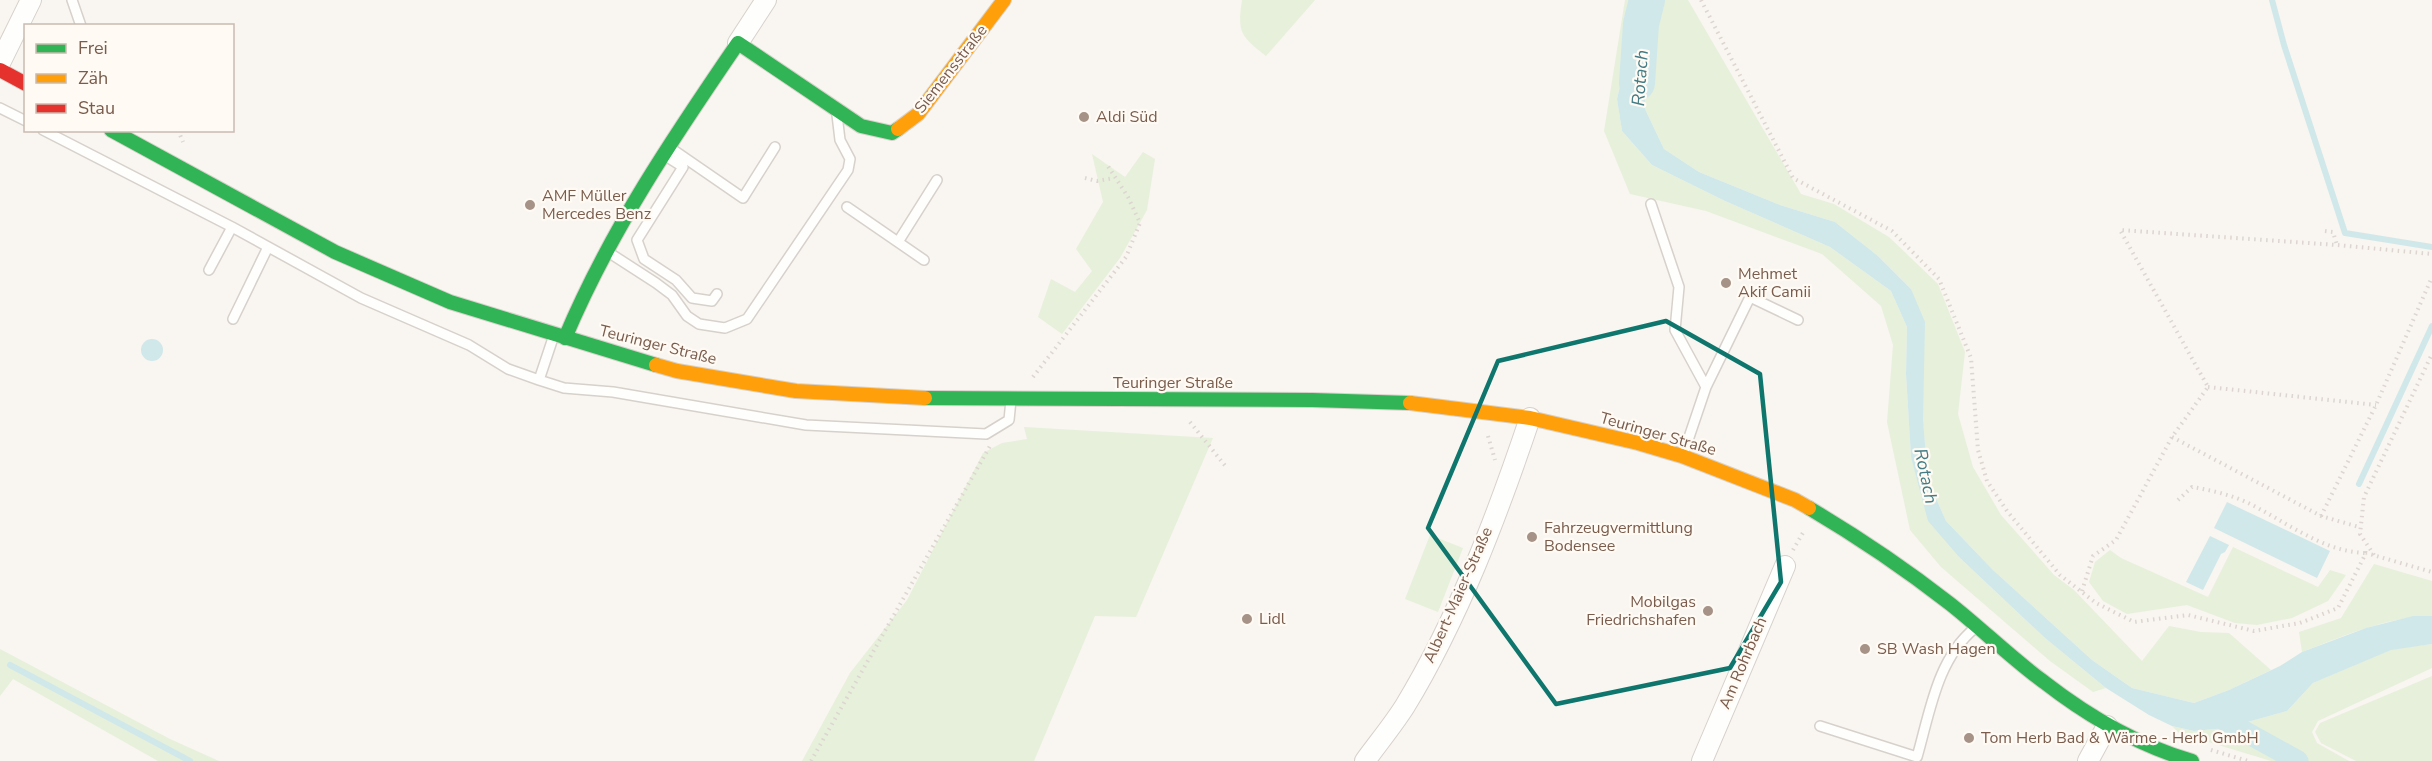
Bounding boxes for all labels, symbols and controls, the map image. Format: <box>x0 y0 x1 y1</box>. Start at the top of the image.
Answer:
street label: Siemensstraße <box>909 20 993 118</box>
legend <box>24 24 234 132</box>
text: Frei <box>78 36 108 60</box>
water label: Rotach <box>1626 49 1654 107</box>
text: Zäh <box>78 66 108 90</box>
text: Stau <box>78 96 115 120</box>
place label: Aldi Süd <box>1096 106 1158 128</box>
marker: Aldi Süd <box>1077 110 1091 124</box>
place label: AMF Müller Mercedes Benz <box>542 185 651 225</box>
marker: AMF Müller Mercedes Benz <box>523 198 537 212</box>
place label: Mehmet Akif Camii <box>1738 263 1811 303</box>
marker: Mehmet Akif Camii <box>1719 276 1733 290</box>
street label: Teuringer Straße <box>597 320 719 370</box>
street label: Teuringer Straße <box>1113 372 1233 394</box>
street label: Teuringer Straße <box>1597 407 1719 461</box>
water label: Rotach <box>1908 446 1944 506</box>
place label: Fahrzeugvermittlung Bodensee <box>1544 517 1693 557</box>
street label: Albert-Maier-Straße <box>1418 524 1498 666</box>
marker: Fahrzeugvermittlung Bodensee <box>1525 530 1539 544</box>
place label: Mobilgas Friedrichshafen <box>1586 591 1696 631</box>
marker: Mobilgas Friedrichshafen <box>1701 604 1715 618</box>
place label: Lidl <box>1259 608 1286 630</box>
marker: Lidl <box>1240 612 1254 626</box>
street label: Am Rohrbach <box>1714 614 1772 712</box>
place label: SB Wash Hagen <box>1877 638 1995 660</box>
marker: SB Wash Hagen <box>1858 642 1872 656</box>
place label: Tom Herb Bad & Wärme - Herb GmbH <box>1981 727 2259 749</box>
marker: Tom Herb Bad & Wärme - Herb GmbH <box>1962 731 1976 745</box>

